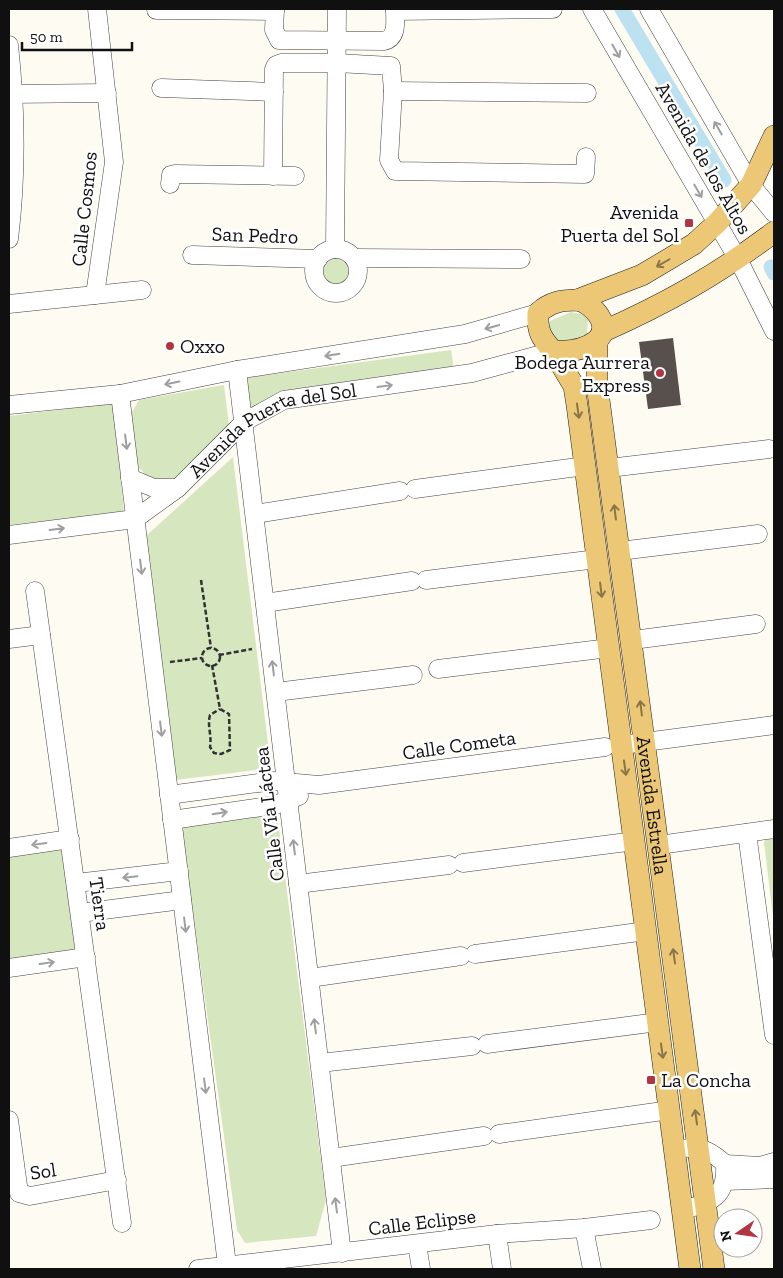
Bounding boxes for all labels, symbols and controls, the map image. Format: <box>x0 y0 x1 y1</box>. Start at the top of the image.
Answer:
scale bar <box>22 20 132 52</box>
text: 50 m <box>30 28 63 46</box>
one-way arrow <box>612 43 622 57</box>
street label: Avenida de los Altos <box>651 78 757 238</box>
one-way arrow <box>713 120 723 135</box>
street label: Calle Cosmos <box>66 150 102 268</box>
one-way arrow <box>694 184 704 198</box>
place label: Avenida Puerta del Sol <box>560 200 679 247</box>
marker: Avenida Puerta del Sol <box>683 217 695 229</box>
street label: San Pedro <box>211 221 299 249</box>
one-way arrow <box>656 258 670 268</box>
one-way arrow <box>484 322 500 332</box>
place label: Oxxo <box>180 334 225 358</box>
marker: Oxxo <box>164 340 176 352</box>
one-way arrow <box>324 350 340 360</box>
place label: Bodega Aurrera Express <box>515 350 650 397</box>
marker: Bodega Aurrera Express <box>654 367 666 379</box>
street label: Avenida Puerta del Sol <box>184 378 358 482</box>
one-way arrow <box>164 379 180 388</box>
one-way arrow <box>376 381 392 391</box>
one-way arrow <box>573 403 583 419</box>
one-way arrow <box>121 434 131 450</box>
one-way arrow <box>610 504 620 520</box>
one-way arrow <box>49 524 65 534</box>
one-way arrow <box>136 559 146 575</box>
one-way arrow <box>597 581 607 597</box>
one-way arrow <box>268 661 278 677</box>
one-way arrow <box>636 700 646 716</box>
one-way arrow <box>156 720 166 736</box>
street label: Calle Cometa <box>401 725 517 765</box>
street label: Avenida Estrella <box>632 735 674 876</box>
street label: Calle Vía Láctea <box>249 745 289 883</box>
one-way arrow <box>620 760 630 776</box>
one-way arrow <box>212 808 228 818</box>
one-way arrow <box>32 839 48 849</box>
one-way arrow <box>289 839 299 855</box>
one-way arrow <box>122 872 138 882</box>
street label: Tierra <box>84 876 116 933</box>
one-way arrow <box>180 916 190 932</box>
one-way arrow <box>669 948 679 964</box>
one-way arrow <box>39 957 55 967</box>
one-way arrow <box>310 1018 320 1034</box>
one-way arrow <box>657 1042 667 1058</box>
place label: La Concha <box>661 1068 751 1092</box>
marker: La Concha <box>645 1074 657 1086</box>
one-way arrow <box>200 1078 210 1094</box>
one-way arrow <box>691 1109 701 1125</box>
street label: Sol <box>28 1157 58 1185</box>
one-way arrow <box>331 1197 341 1213</box>
street label: Calle Eclipse <box>367 1203 477 1241</box>
north arrow <box>713 1208 763 1258</box>
text: N <box>716 1228 735 1243</box>

